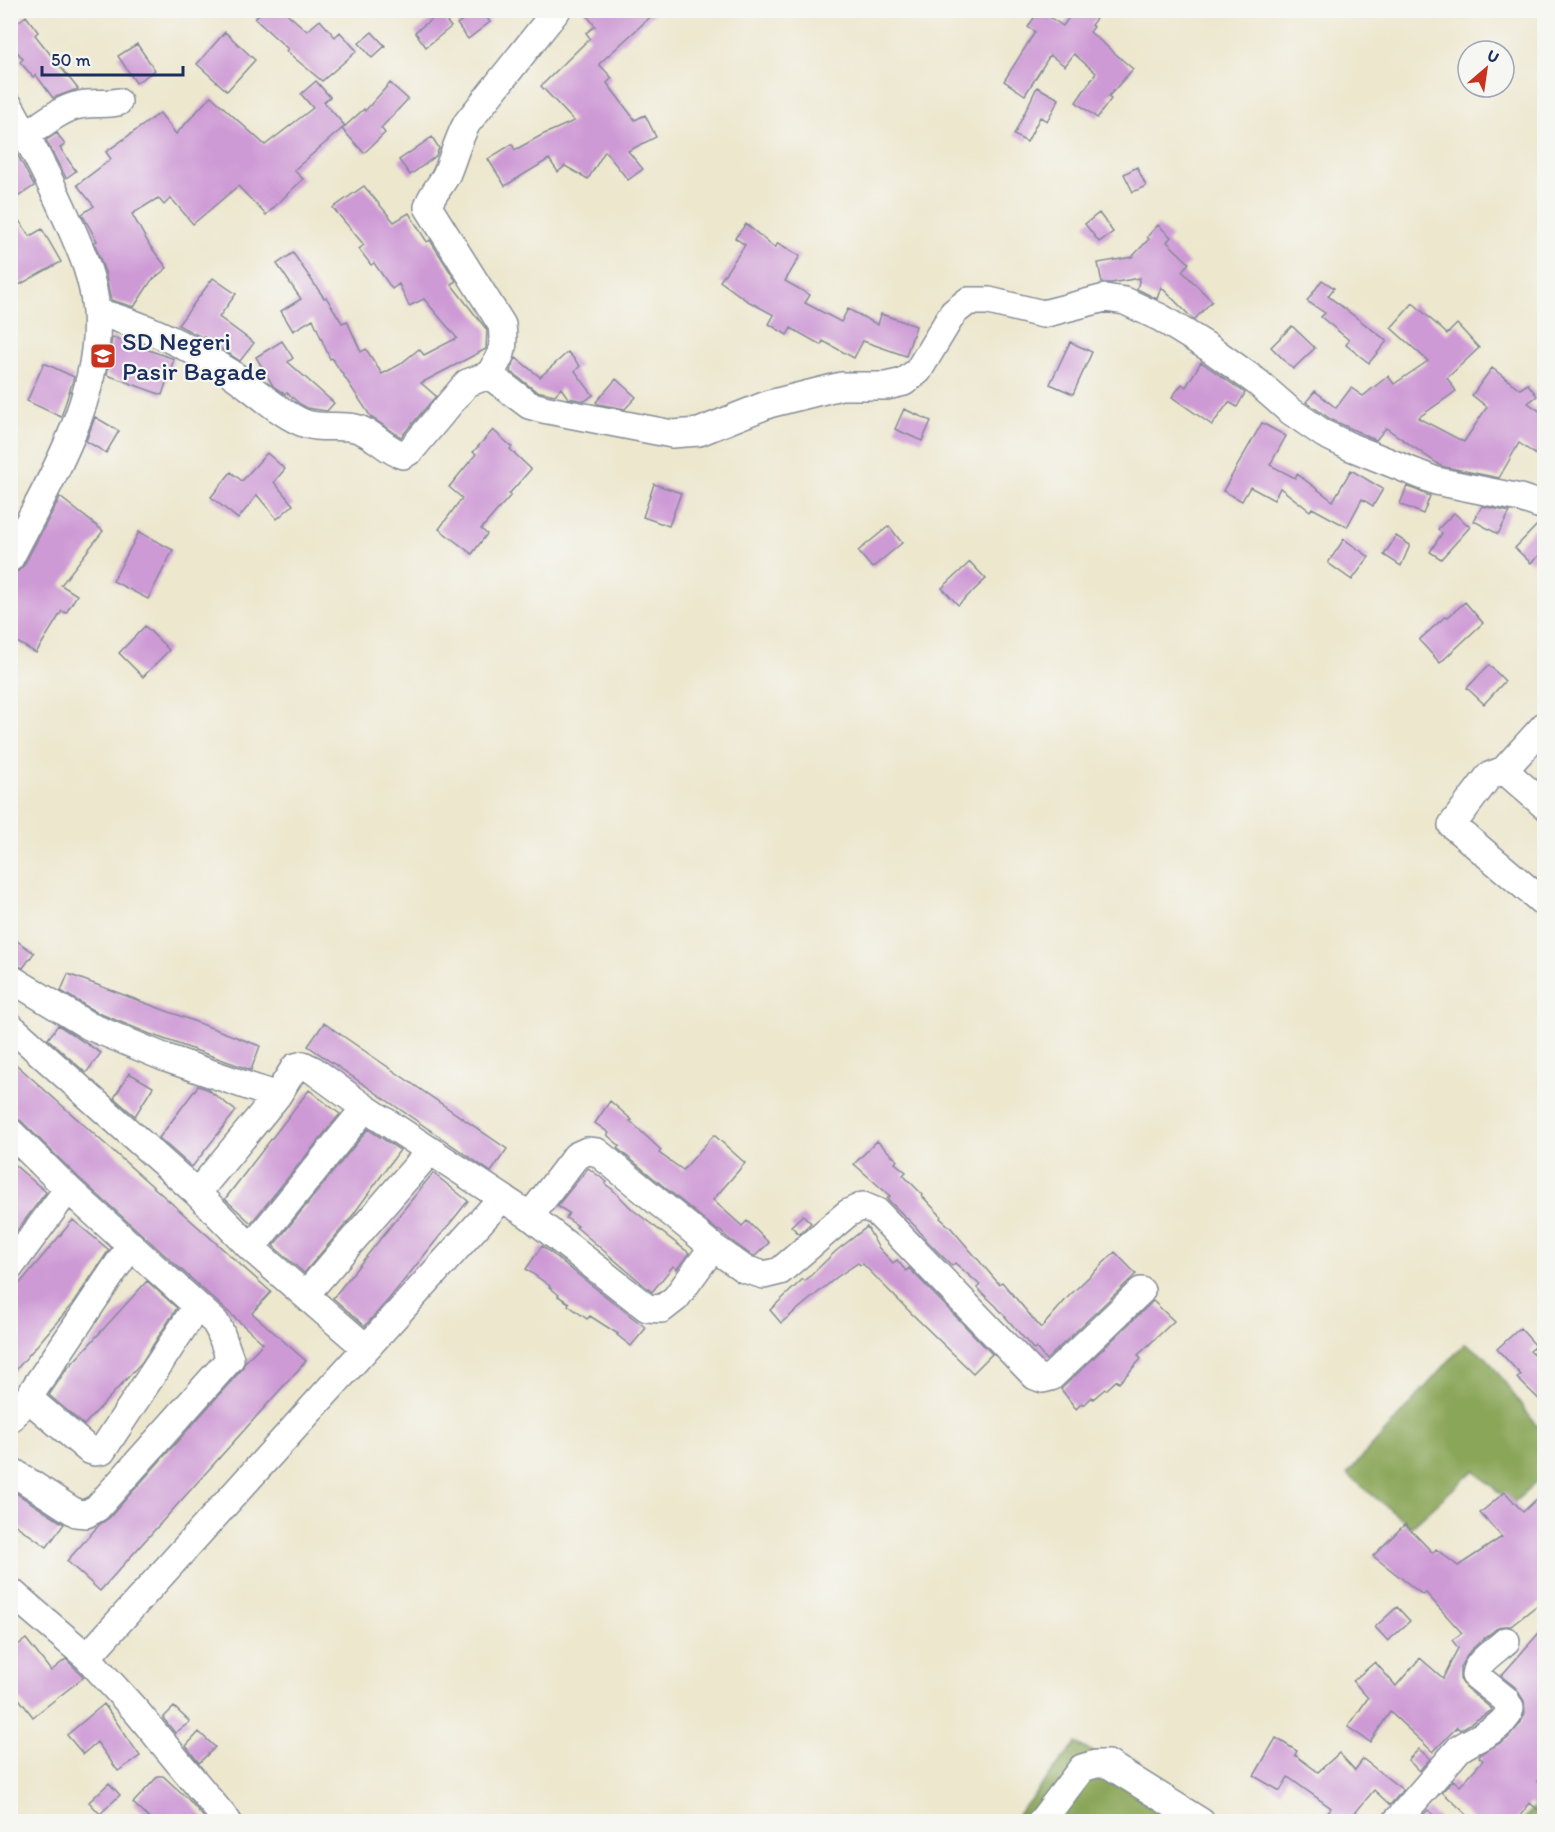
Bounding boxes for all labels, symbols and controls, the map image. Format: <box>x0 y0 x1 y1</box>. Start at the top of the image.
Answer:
scale bar <box>42 39 183 77</box>
north arrow <box>1456 39 1516 99</box>
text: U <box>1484 45 1502 67</box>
text: 50 m <box>51 49 91 71</box>
place label: SD Negeri Pasir Bagade <box>122 325 267 387</box>
school or university icon: SD Negeri Pasir Bagade <box>88 341 118 371</box>

